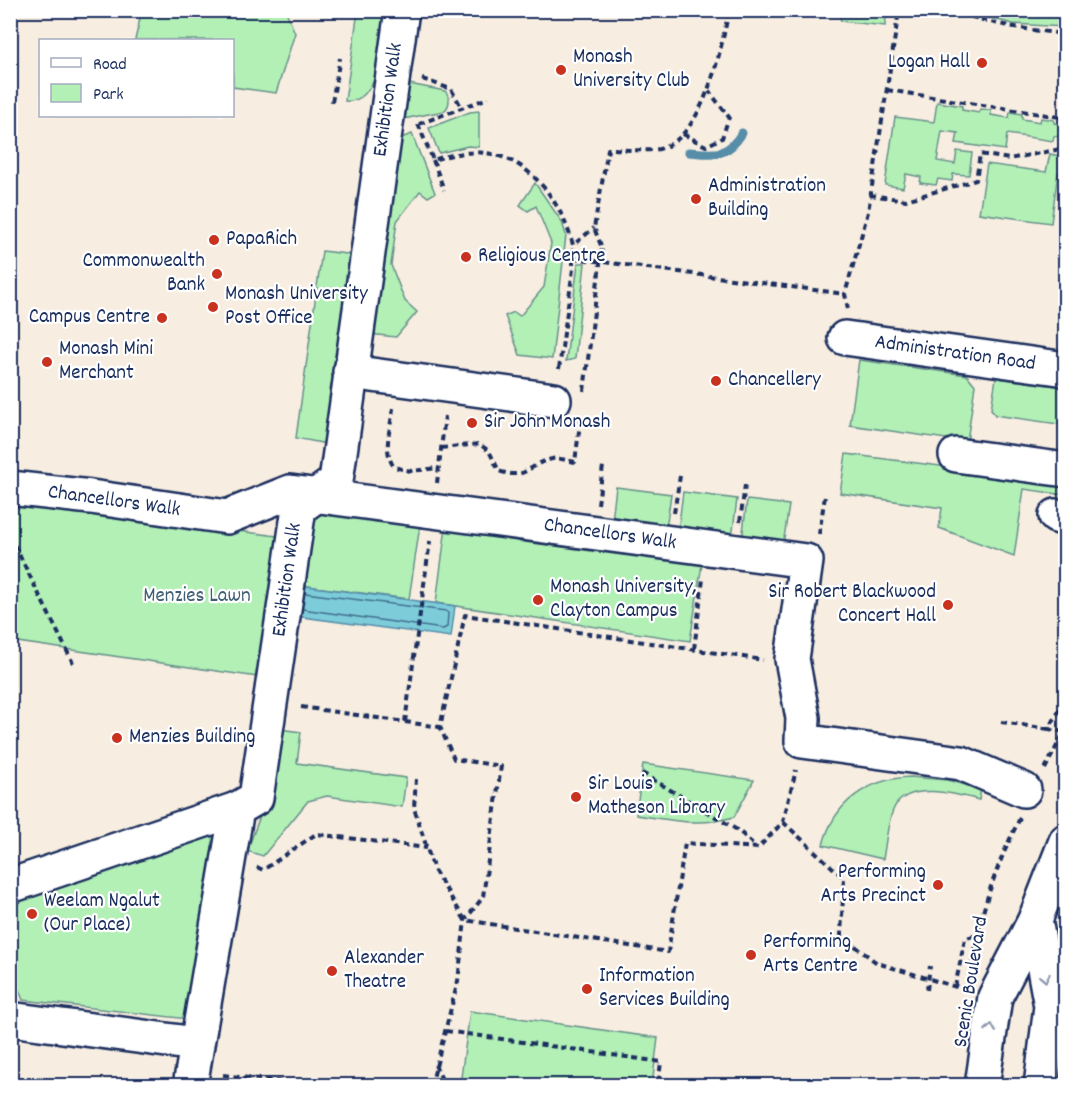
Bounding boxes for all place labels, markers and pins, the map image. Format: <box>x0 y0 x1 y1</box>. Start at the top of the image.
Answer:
place label: Monash University Club <box>573 43 690 97</box>
place label: Logan Hall <box>888 48 970 78</box>
marker: Logan Hall <box>975 56 989 70</box>
marker: Monash University Club <box>554 63 568 77</box>
place label: Administration Building <box>708 172 826 226</box>
marker: Administration Building <box>689 192 703 206</box>
place label: PapaRich <box>226 225 297 255</box>
marker: PapaRich <box>207 233 221 247</box>
place label: Religious Centre <box>478 242 606 272</box>
place label: Commonwealth Bank <box>82 247 205 301</box>
marker: Religious Centre <box>459 250 473 264</box>
marker: Commonwealth Bank <box>210 267 224 281</box>
place label: Monash University Post Office <box>225 280 368 334</box>
marker: Monash University Post Office <box>206 300 220 314</box>
place label: Campus Centre <box>29 303 150 333</box>
marker: Campus Centre <box>155 311 169 325</box>
place label: Monash Mini Merchant <box>59 335 153 389</box>
marker: Monash Mini Merchant <box>40 355 54 369</box>
place label: Chancellery <box>728 366 821 396</box>
marker: Chancellery <box>709 374 723 388</box>
place label: Sir John Monash <box>484 408 610 438</box>
marker: Sir John Monash <box>465 416 479 430</box>
place label: Monash University, Clayton Campus <box>550 573 697 627</box>
place label: Sir Robert Blackwood Concert Hall <box>768 578 936 632</box>
marker: Monash University, Clayton Campus <box>531 593 545 607</box>
marker: Sir Robert Blackwood Concert Hall <box>941 598 955 612</box>
place label: Menzies Building <box>129 723 255 753</box>
marker: Menzies Building <box>110 731 124 745</box>
place label: Sir Louis Matheson Library <box>588 770 725 824</box>
marker: Sir Louis Matheson Library <box>569 790 583 804</box>
place label: Performing Arts Precinct <box>821 858 926 912</box>
marker: Performing Arts Precinct <box>931 878 945 892</box>
place label: Weelam Ngalut (Our Place) <box>44 887 160 941</box>
marker: Weelam Ngalut (Our Place) <box>25 907 39 921</box>
place label: Performing Arts Centre <box>763 928 858 982</box>
place label: Alexander Theatre <box>344 944 424 998</box>
marker: Performing Arts Centre <box>744 948 758 962</box>
place label: Information Services Building <box>599 962 730 1016</box>
marker: Alexander Theatre <box>325 964 339 978</box>
marker: Information Services Building <box>580 982 594 996</box>

